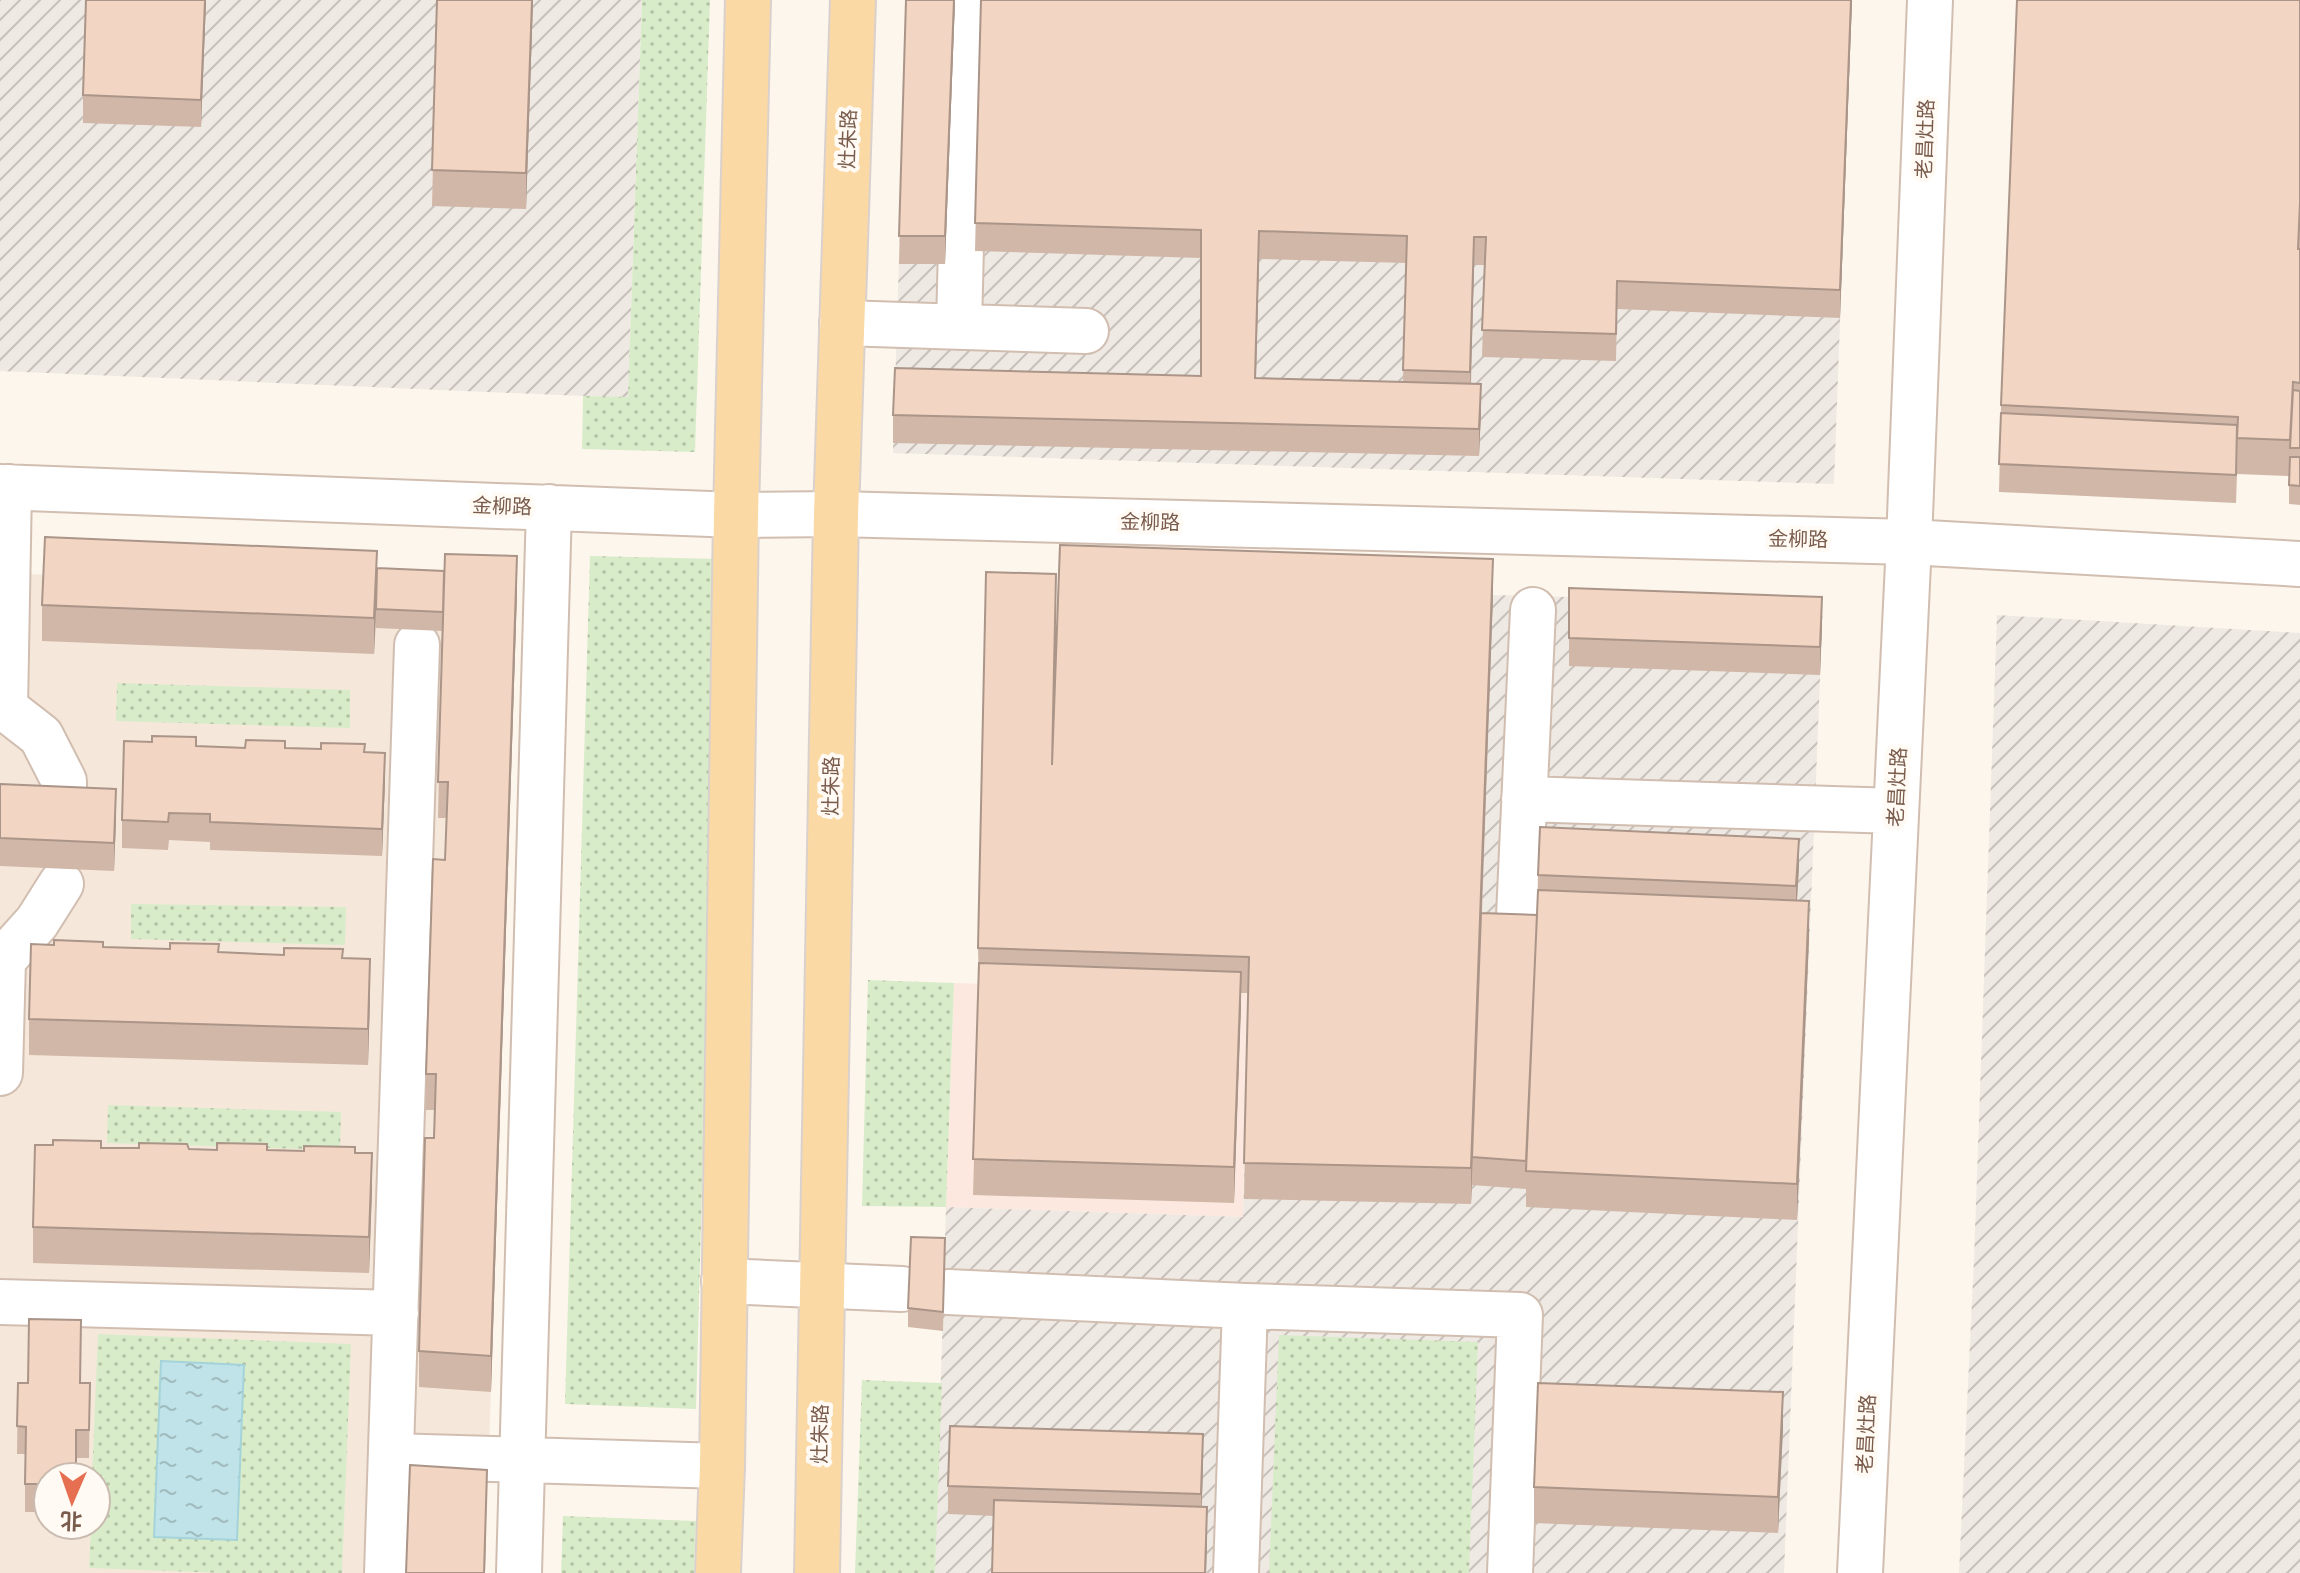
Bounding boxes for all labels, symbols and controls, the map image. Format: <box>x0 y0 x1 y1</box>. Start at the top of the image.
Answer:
street label: 老昌灶路 <box>1910 99 1940 179</box>
street label: 灶朱路 <box>833 109 863 169</box>
street label: 金柳路 <box>472 491 532 521</box>
street label: 金柳路 <box>1120 507 1180 537</box>
street label: 金柳路 <box>1768 524 1828 554</box>
street label: 老昌灶路 <box>1881 746 1913 828</box>
street label: 灶朱路 <box>816 756 846 816</box>
street label: 老昌灶路 <box>1850 1393 1882 1475</box>
street label: 灶朱路 <box>805 1404 835 1464</box>
north arrow <box>32 1461 112 1541</box>
text: 北 <box>60 1505 83 1536</box>

